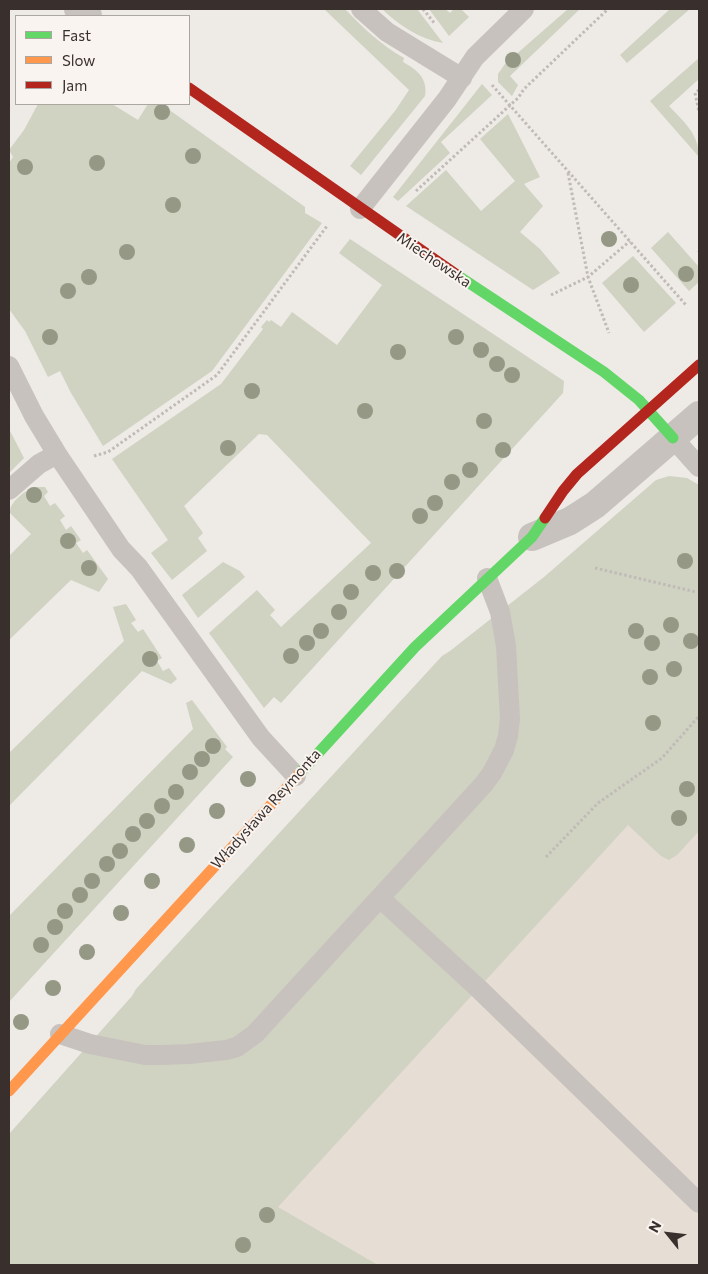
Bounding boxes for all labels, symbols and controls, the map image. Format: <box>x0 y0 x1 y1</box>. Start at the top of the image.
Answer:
legend <box>15 15 190 105</box>
text: Fast <box>62 26 91 44</box>
text: Slow <box>62 51 95 69</box>
text: Jam <box>62 76 87 94</box>
street label: Miechowska <box>393 229 475 291</box>
street label: Władysława Reymonta <box>207 745 325 873</box>
north arrow <box>643 1209 693 1259</box>
text: N <box>644 1218 664 1235</box>

